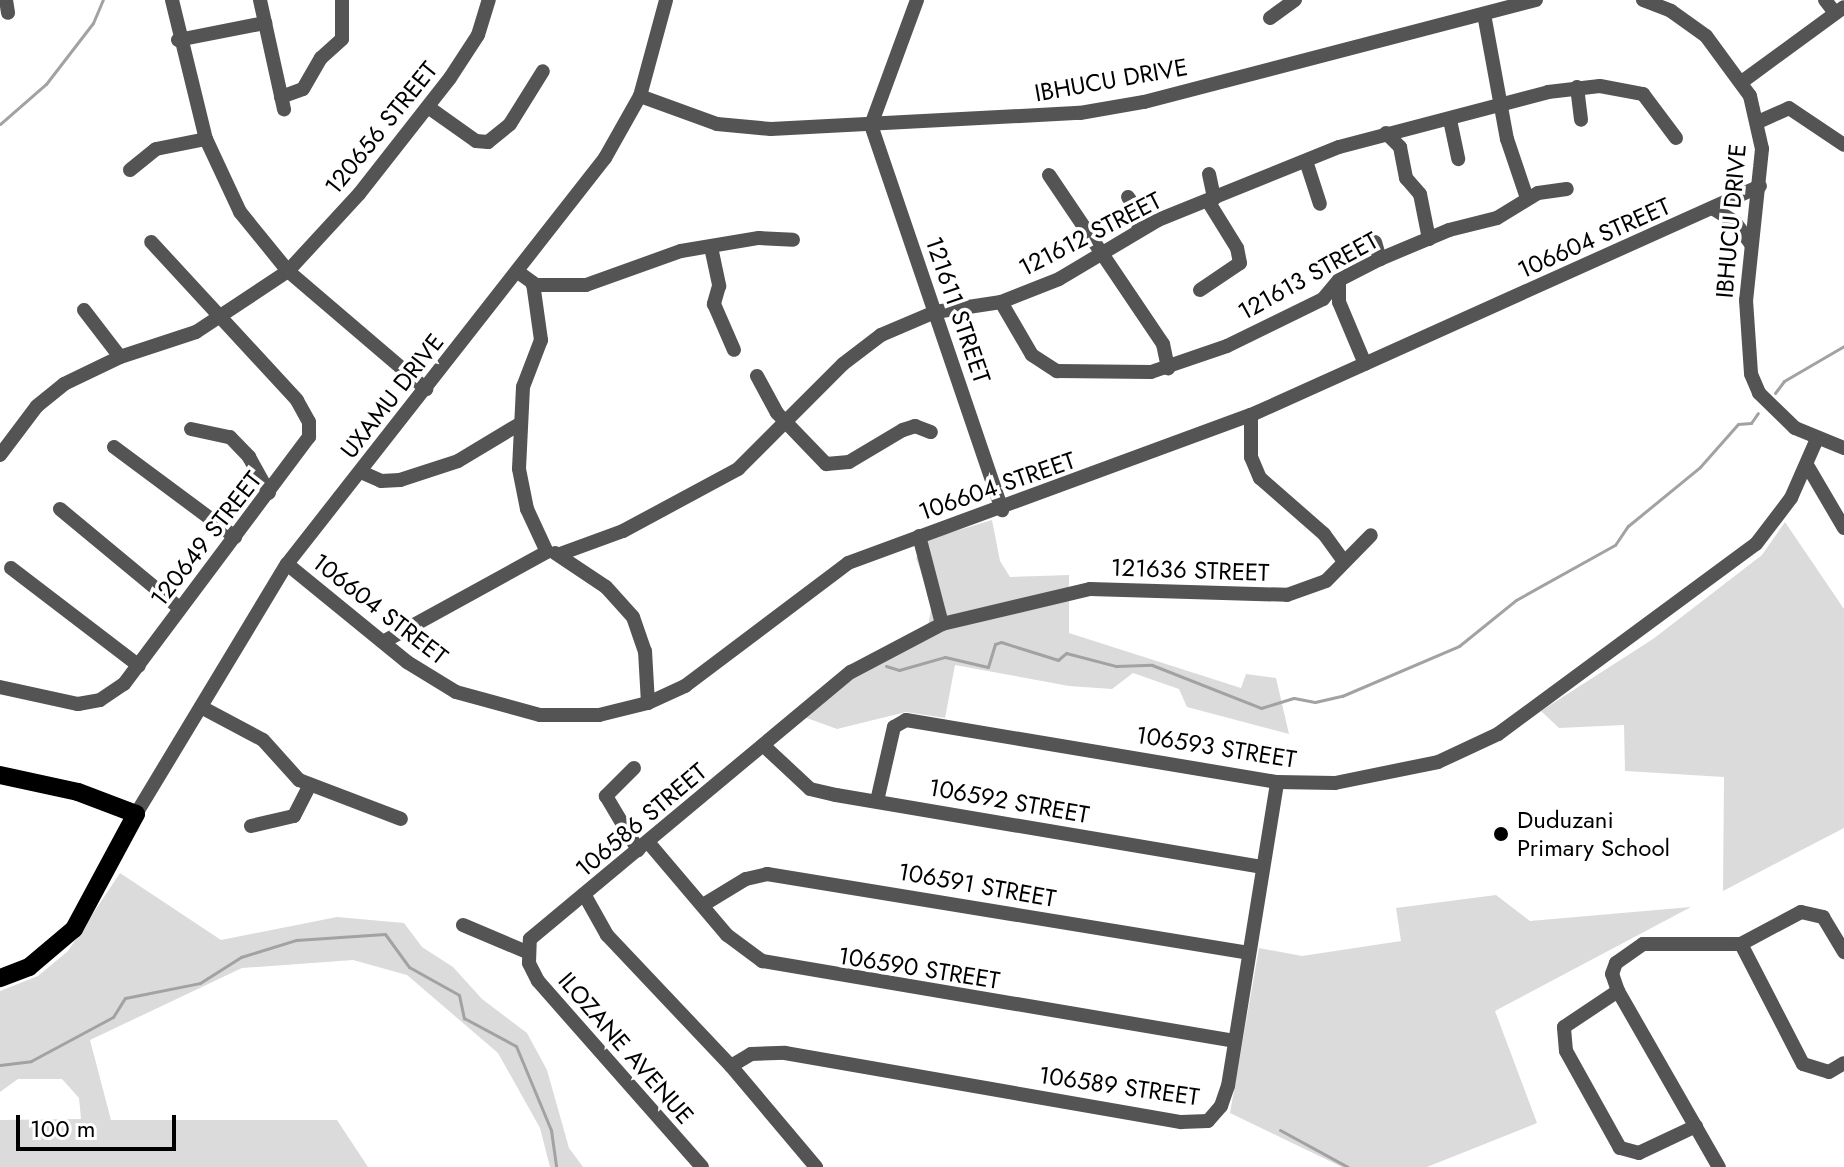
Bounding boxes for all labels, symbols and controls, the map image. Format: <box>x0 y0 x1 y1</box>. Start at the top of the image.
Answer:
street label: IBHUCU DRIVE <box>1032 52 1190 108</box>
street label: 120656 STREET <box>319 56 443 200</box>
street label: IBHUCU DRIVE <box>1710 143 1752 299</box>
street label: 121612 STREET <box>1014 186 1166 282</box>
street label: 106604 STREET <box>1513 192 1675 284</box>
street label: 121613 STREET <box>1233 226 1383 326</box>
street label: 121611 STREET <box>919 233 997 387</box>
street label: UXAMU DRIVE <box>334 328 450 464</box>
street label: 106604 STREET <box>915 446 1079 526</box>
street label: 120649 STREET <box>144 466 268 612</box>
street label: 106604 STREET <box>307 547 453 671</box>
street label: 121636 STREET <box>1110 553 1270 587</box>
street label: 106593 STREET <box>1134 720 1298 774</box>
street label: 106586 STREET <box>570 757 712 883</box>
street label: 106592 STREET <box>926 773 1092 829</box>
place label: Duduzani Primary School <box>1517 806 1670 862</box>
marker: Duduzani Primary School <box>1492 825 1510 843</box>
street label: 106591 STREET <box>896 857 1058 913</box>
street label: 106590 STREET <box>836 941 1002 995</box>
street label: ILOZANE AVENUE <box>552 966 700 1130</box>
street label: 106589 STREET <box>1037 1060 1201 1112</box>
scale bar <box>20 1099 180 1149</box>
text: 100 m <box>30 1111 96 1146</box>

